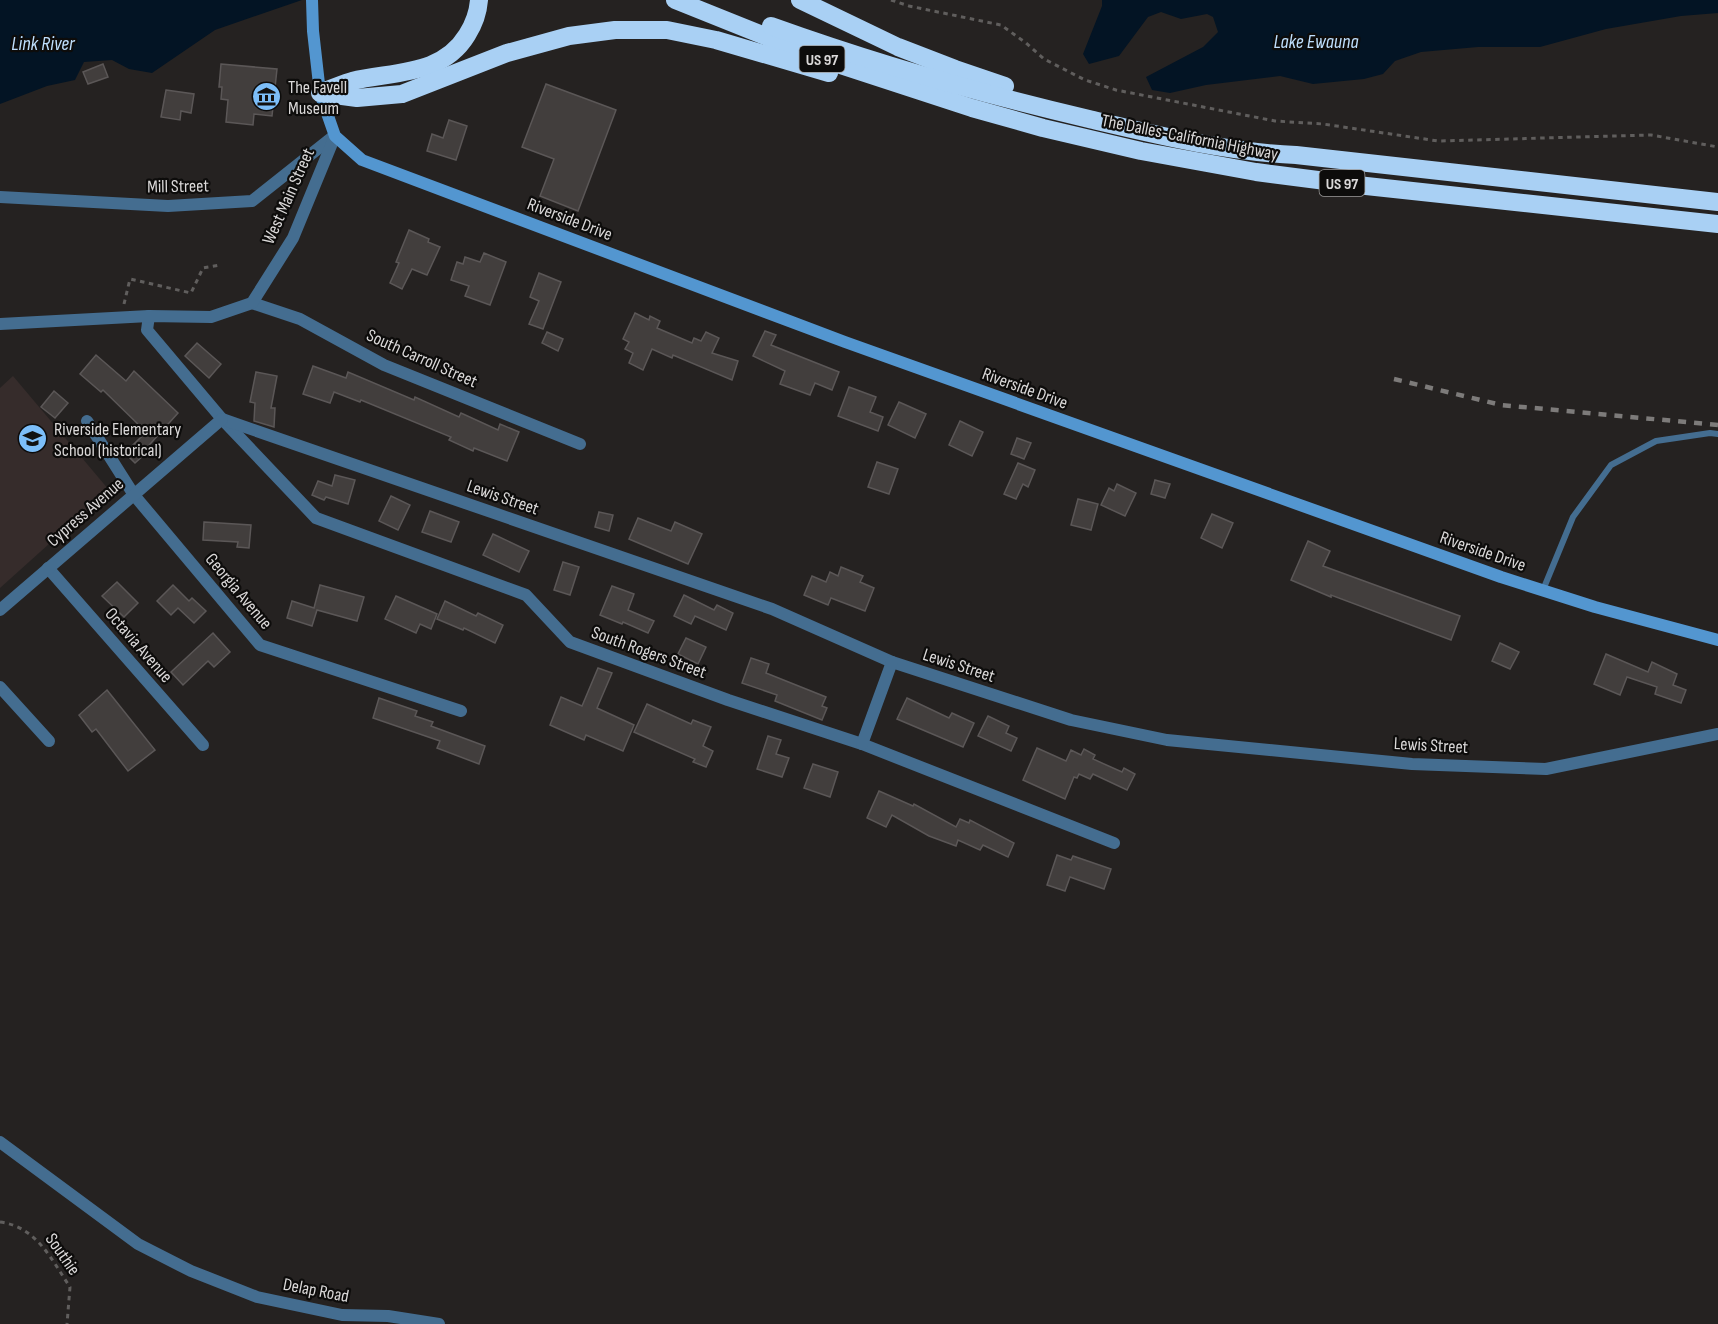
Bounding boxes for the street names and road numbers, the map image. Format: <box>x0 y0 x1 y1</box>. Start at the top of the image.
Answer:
road number: US 97 <box>800 46 844 72</box>
street label: The Dalles-California Highway <box>1100 110 1280 165</box>
street label: West Main Street <box>258 144 319 248</box>
road number: US 97 <box>1320 170 1364 196</box>
street label: Mill Street <box>147 175 209 198</box>
street label: Riverside Drive <box>524 194 615 245</box>
street label: South Carroll Street <box>363 325 481 392</box>
street label: Riverside Drive <box>979 363 1070 414</box>
street label: Cypress Avenue <box>43 473 128 551</box>
street label: Lewis Street <box>464 475 542 520</box>
street label: Riverside Drive <box>1437 527 1529 576</box>
street label: Georgia Avenue <box>201 549 276 634</box>
street label: Octavia Avenue <box>100 604 177 687</box>
street label: South Rogers Street <box>588 622 710 683</box>
street label: Lewis Street <box>920 644 998 687</box>
street label: Lewis Street <box>1393 733 1469 758</box>
street label: Southie <box>41 1229 85 1279</box>
street label: Delap Road <box>281 1274 351 1307</box>

